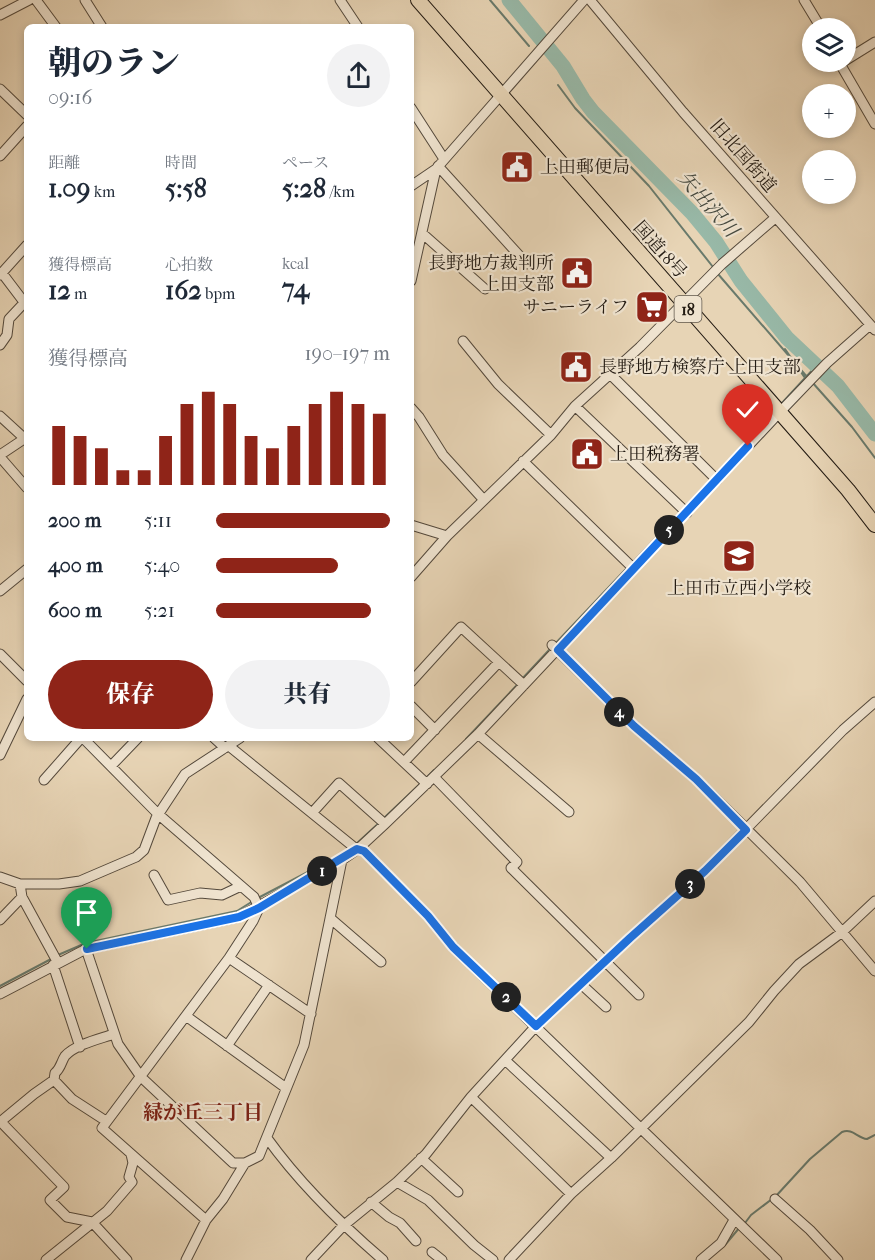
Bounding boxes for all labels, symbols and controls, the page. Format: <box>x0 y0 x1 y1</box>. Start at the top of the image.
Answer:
map controls <box>802 18 856 204</box>
button: layers <box>802 18 856 72</box>
text: 朝のラン <box>48 44 180 83</box>
button: share <box>327 44 390 107</box>
button: + <box>802 84 856 138</box>
text: 09:16 <box>48 86 92 109</box>
street label: 旧北国街道 <box>706 115 780 197</box>
public building icon: 上田郵便局 <box>499 149 535 185</box>
button: − <box>802 150 856 204</box>
text: 距離 <box>48 153 80 172</box>
text: 時間 <box>165 153 197 172</box>
text: ペース <box>282 153 329 172</box>
place label: 上田郵便局 <box>540 157 630 178</box>
water label: 矢出沢川 <box>673 166 744 243</box>
text: 1.09 <box>48 173 90 204</box>
text: 5:58 <box>165 173 207 204</box>
text: 5:28 <box>282 173 326 204</box>
text: km <box>90 182 115 201</box>
text: /km <box>326 182 355 201</box>
street label: 国道18号 <box>629 217 691 283</box>
place label: 長野地方裁判所 上田支部 <box>428 253 554 295</box>
text: kcal <box>282 254 309 273</box>
text: 獲得標高 <box>48 255 112 274</box>
text: 心拍数 <box>165 255 213 274</box>
public building icon: 長野地方裁判所 上田支部 <box>559 255 595 291</box>
text: 74 <box>282 273 309 304</box>
text: 12 <box>48 275 71 306</box>
text: 162 <box>165 275 202 306</box>
text: m <box>71 284 87 303</box>
text: bpm <box>202 284 235 303</box>
supermarket icon: サニーライフ <box>634 289 670 325</box>
road number: 18 <box>674 296 702 322</box>
place label: サニーライフ <box>523 297 629 318</box>
text: 190–197 m <box>304 342 390 365</box>
text: 獲得標高 <box>48 347 128 370</box>
public building icon: 長野地方検察庁 上田支部 <box>558 349 594 385</box>
place label: 長野地方検察庁 上田支部 <box>599 357 801 378</box>
pin <box>722 384 773 446</box>
icon: check <box>731 393 764 426</box>
public building icon: 上田税務署 <box>569 436 605 472</box>
place label: 上田税務署 <box>610 444 700 465</box>
text: 200 m <box>48 509 101 532</box>
text: 5:11 <box>144 509 172 532</box>
pin: 5 <box>654 515 684 545</box>
text: 5 <box>666 520 672 539</box>
school or university icon: 上田市立西小学校 <box>721 538 757 574</box>
text: 400 m <box>48 554 103 577</box>
text: 5:40 <box>144 554 180 577</box>
place label: 上田市立西小学校 <box>667 578 811 599</box>
text: 600 m <box>48 599 102 622</box>
text: 5:21 <box>144 599 175 622</box>
button: 保存 <box>48 660 213 729</box>
button: 共有 <box>225 660 390 729</box>
pin: 4 <box>604 697 634 727</box>
text: 4 <box>614 702 624 721</box>
pin: 1 <box>307 856 337 886</box>
text: 1 <box>319 861 325 880</box>
pin: 3 <box>675 869 705 899</box>
text: 3 <box>687 874 693 893</box>
pin <box>61 887 112 949</box>
icon: arrive <box>70 896 103 929</box>
pin: 2 <box>491 982 521 1012</box>
text: 2 <box>502 987 510 1006</box>
district label: 緑が丘三丁目 <box>143 1101 263 1124</box>

